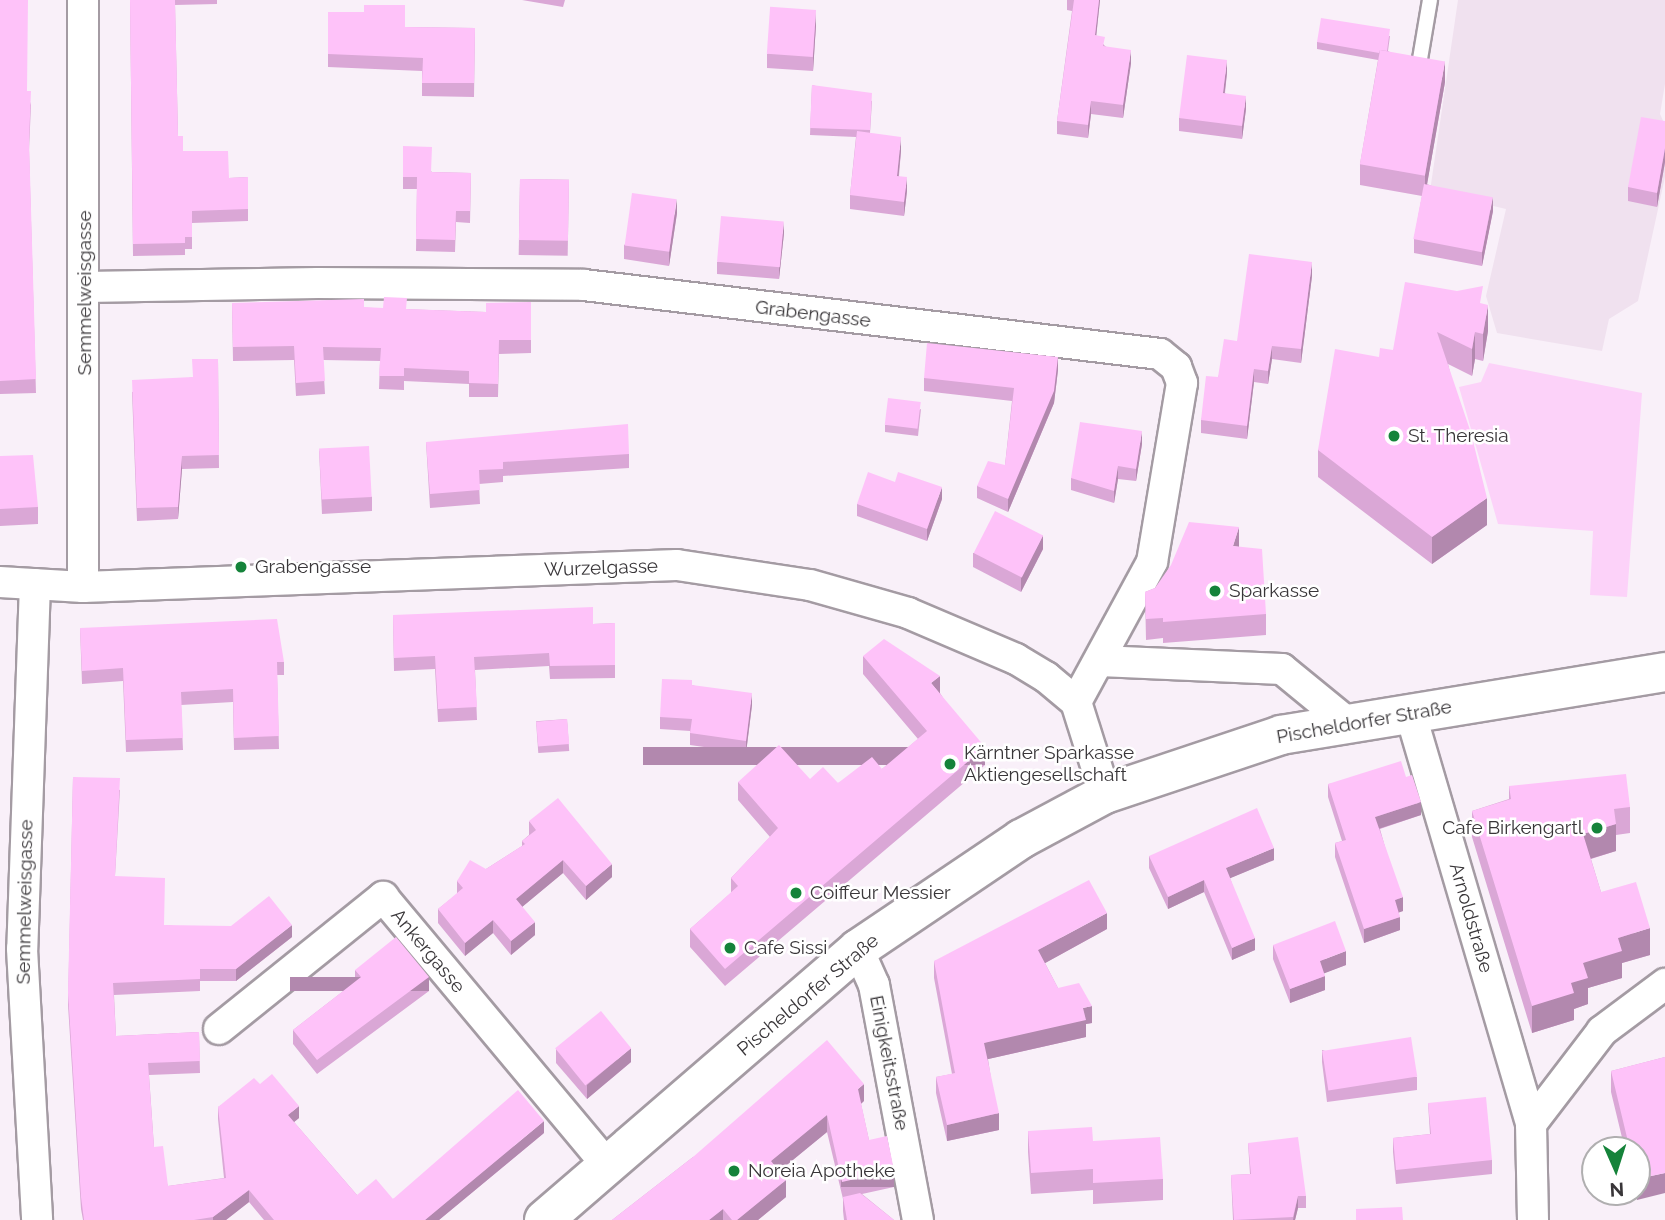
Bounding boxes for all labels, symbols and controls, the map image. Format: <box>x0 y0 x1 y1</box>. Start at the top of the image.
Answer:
street label: Semmelweisgasse <box>74 211 96 375</box>
street label: Grabengasse <box>754 296 872 332</box>
place label: St. Theresia <box>1408 425 1509 447</box>
marker: St. Theresia <box>1386 428 1402 444</box>
street label: Wurzelgasse <box>544 555 658 581</box>
place label: Grabengasse <box>255 556 371 578</box>
marker: Grabengasse <box>233 559 249 575</box>
place label: Sparkasse <box>1229 580 1319 602</box>
marker: Sparkasse <box>1207 583 1223 599</box>
street label: Pischeldorfer Straße <box>1275 695 1453 749</box>
place label: Kärntner Sparkasse Aktiengesellschaft <box>964 742 1135 786</box>
marker: Kärntner Sparkasse Aktiengesellschaft <box>942 756 958 772</box>
place label: Cafe Birkengartl <box>1442 817 1583 839</box>
street label: Semmelweisgasse <box>12 819 38 985</box>
marker: Cafe Birkengartl <box>1589 820 1605 836</box>
street label: Arnoldstraße <box>1444 861 1498 975</box>
place label: Coiffeur Messier <box>810 882 951 904</box>
marker: Coiffeur Messier <box>788 885 804 901</box>
street label: Ankergasse <box>386 904 470 998</box>
street label: Pischeldorfer Straße <box>733 929 883 1061</box>
place label: Cafe Sissi <box>744 937 827 959</box>
marker: Cafe Sissi <box>722 940 738 956</box>
street label: Einigkeitsstraße <box>865 993 913 1133</box>
north arrow <box>1581 1136 1651 1206</box>
place label: Noreia Apotheke <box>748 1160 896 1182</box>
marker: Noreia Apotheke <box>726 1163 742 1179</box>
text: N <box>1609 1179 1625 1201</box>

